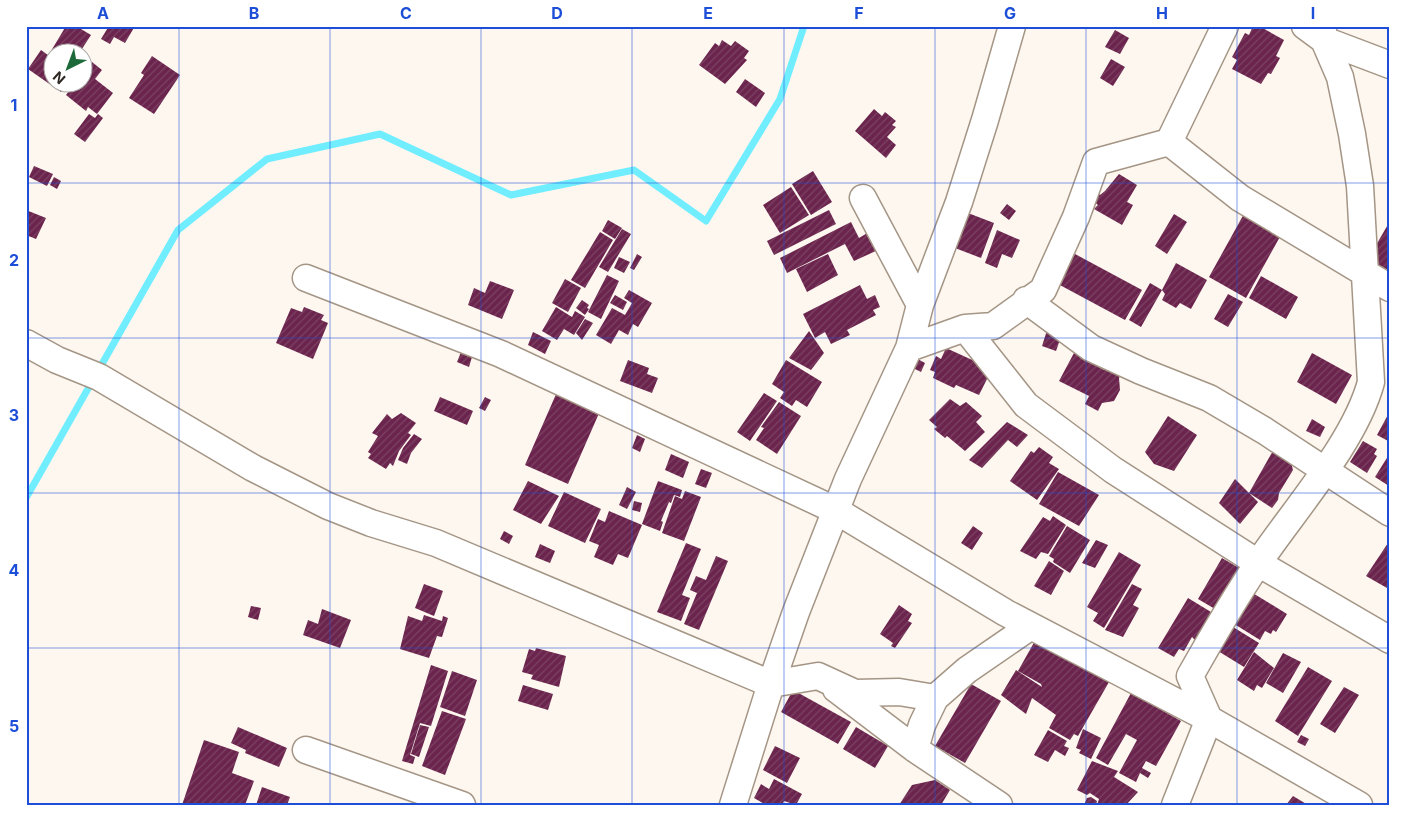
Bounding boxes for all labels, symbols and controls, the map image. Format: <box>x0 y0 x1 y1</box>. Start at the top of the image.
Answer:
text: A <box>97 3 109 23</box>
text: B <box>249 3 259 23</box>
text: C <box>400 3 412 23</box>
text: D <box>551 3 563 23</box>
text: E <box>703 3 713 23</box>
text: F <box>854 3 864 23</box>
text: G <box>1004 3 1016 23</box>
text: H <box>1156 3 1168 23</box>
text: I <box>1311 3 1315 23</box>
north arrow <box>42 42 92 92</box>
text: N <box>49 68 69 88</box>
text: 1 <box>11 95 17 115</box>
text: 2 <box>9 250 19 270</box>
text: 3 <box>9 405 19 425</box>
text: 4 <box>9 560 20 580</box>
text: 5 <box>9 716 19 736</box>

